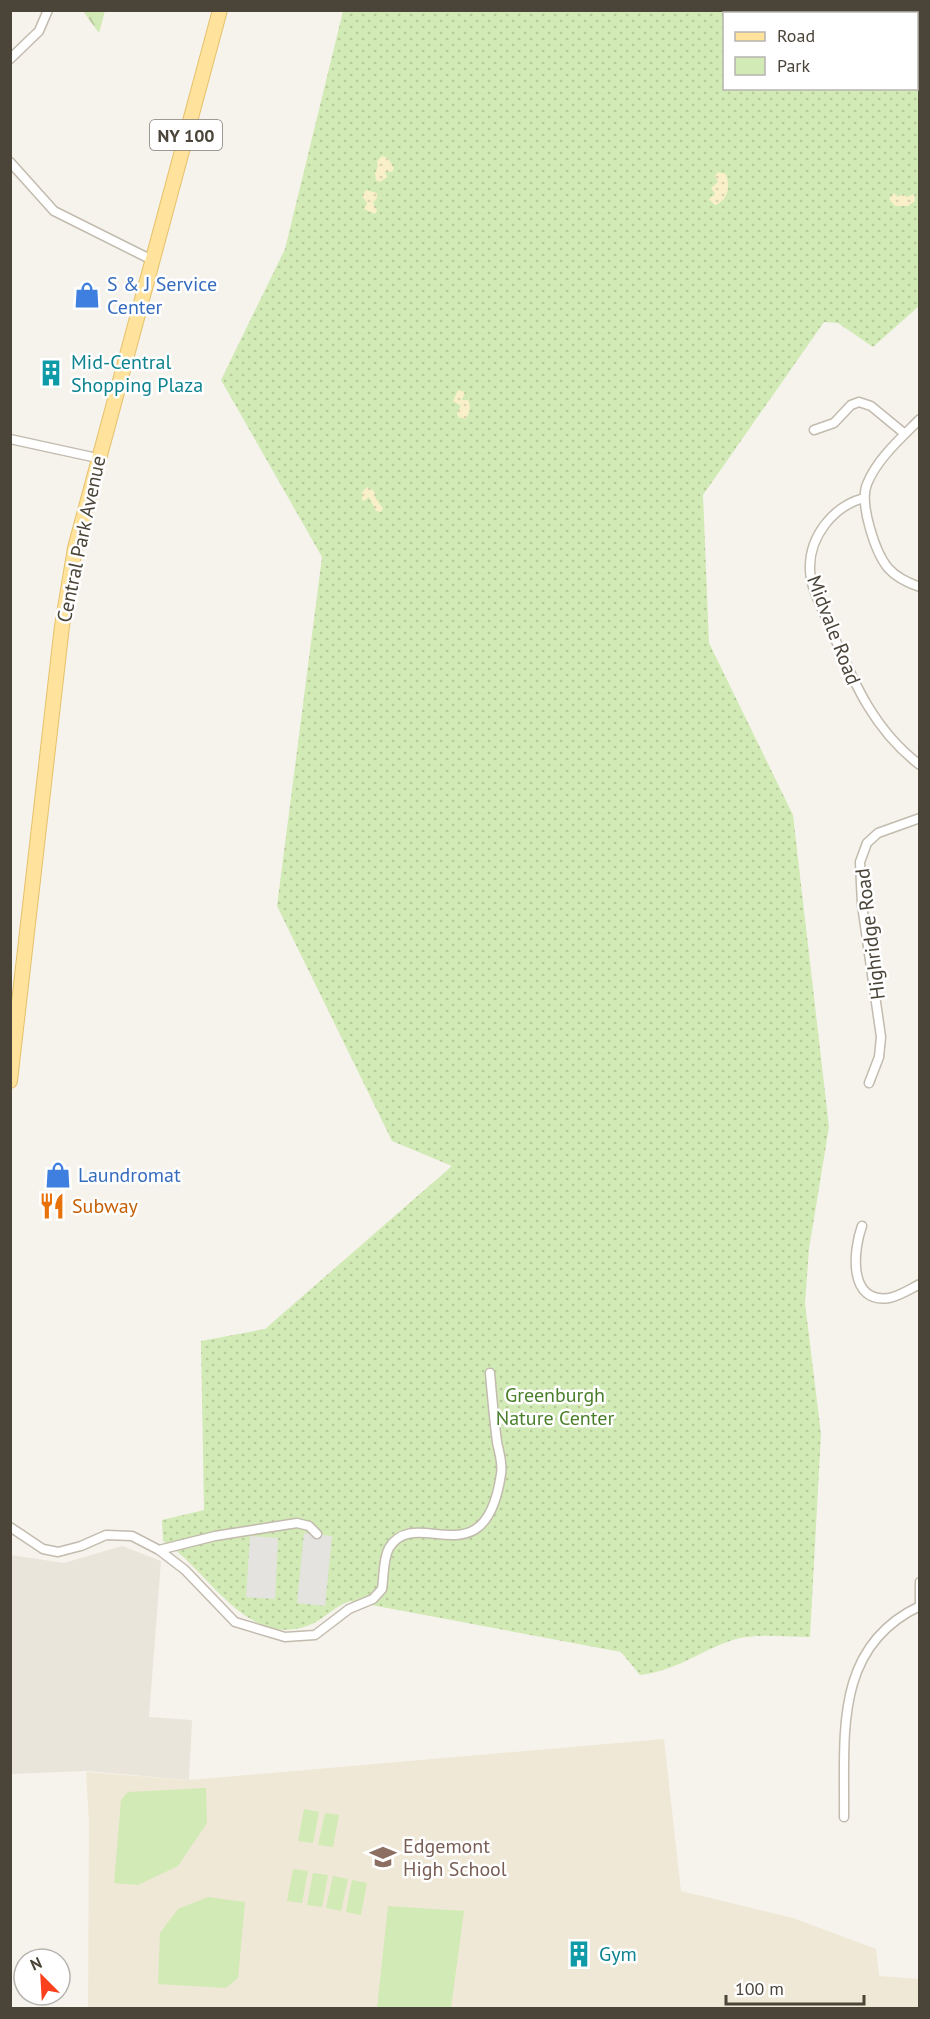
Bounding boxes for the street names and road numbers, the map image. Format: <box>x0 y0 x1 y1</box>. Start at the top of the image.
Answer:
road number: NY 100 <box>150 120 222 150</box>
street label: Central Park Avenue <box>51 453 111 625</box>
street label: Midvale Road <box>801 572 867 688</box>
street label: Highridge Road <box>849 867 891 1001</box>

